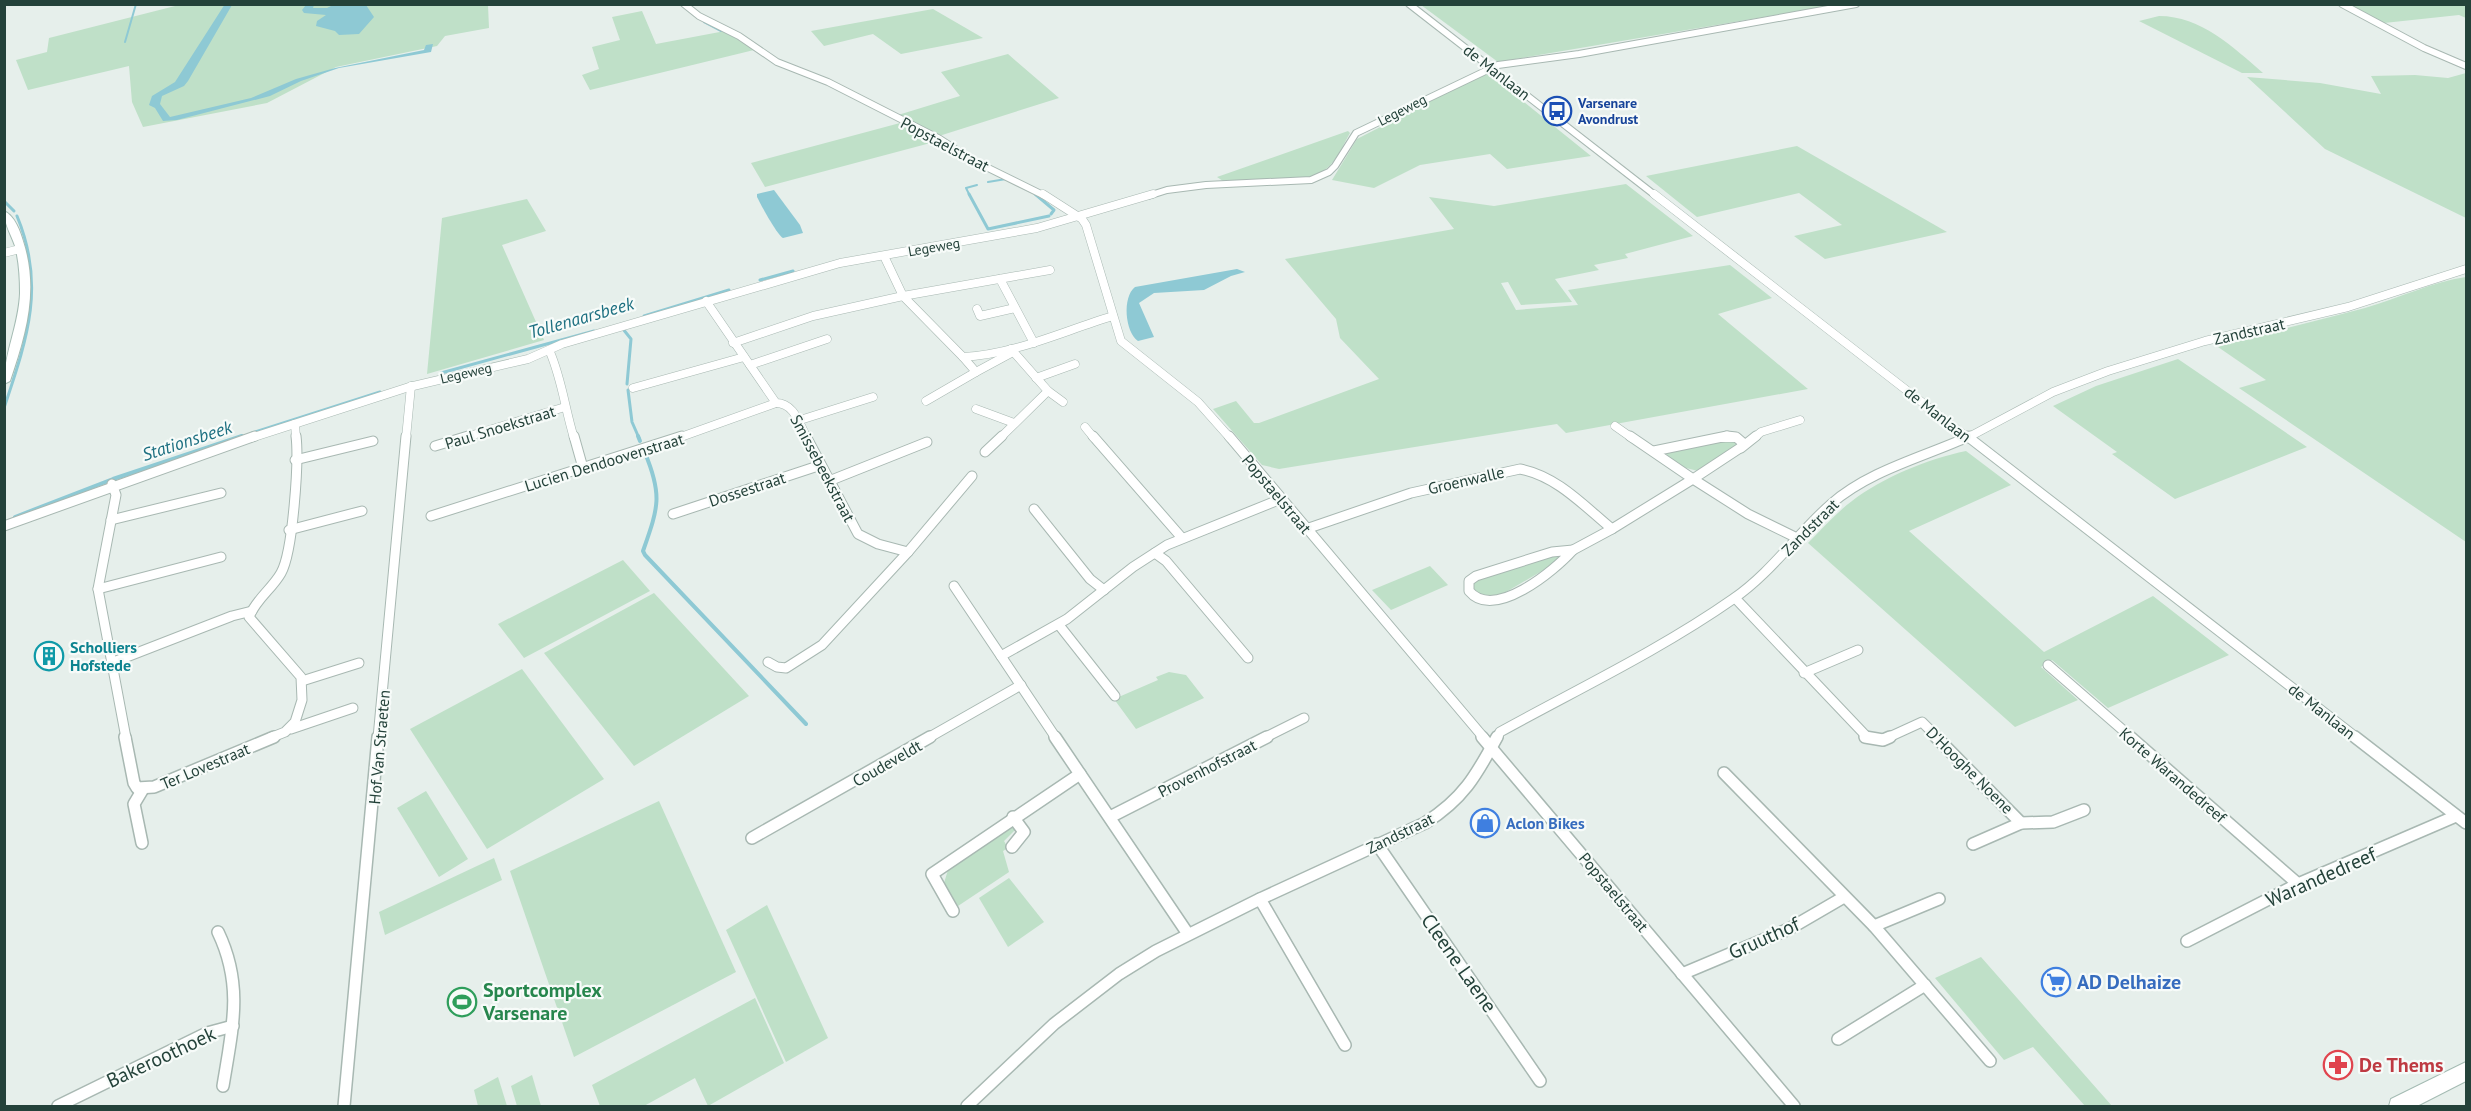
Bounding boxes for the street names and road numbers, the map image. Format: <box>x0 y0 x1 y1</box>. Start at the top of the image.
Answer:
street label: de Manlaan <box>1459 40 1535 104</box>
street label: Legeweg <box>1375 90 1429 130</box>
street label: Popstaelstraat <box>897 112 993 176</box>
street label: Legeweg <box>907 234 961 260</box>
street label: Zandstraat <box>2211 313 2287 349</box>
street label: Legeweg <box>438 358 494 388</box>
street label: de Manlaan <box>1900 382 1976 446</box>
street label: Paul Snoekstraat <box>442 401 558 453</box>
street label: Smissebeekstraat <box>786 411 860 526</box>
street label: Lucien Dendoovenstraat <box>522 428 687 496</box>
street label: Popstaelstraat <box>1238 450 1316 538</box>
street label: Groenwalle <box>1426 461 1506 499</box>
street label: Dossestraat <box>706 467 788 511</box>
street label: Zandstraat <box>1777 494 1843 560</box>
street label: de Manlaan <box>2284 679 2360 743</box>
street label: Hof Van Straeten <box>364 689 394 805</box>
street label: D'Hooghe Noene <box>1922 722 2018 818</box>
street label: Korte Warandedreef <box>2115 723 2231 828</box>
street label: Provenhofstraat <box>1154 734 1260 801</box>
street label: Coudeveldt <box>849 735 926 791</box>
street label: Ter Lovestraat <box>157 738 253 794</box>
street label: Zandstraat <box>1363 808 1438 858</box>
street label: Warandedreef <box>2262 840 2382 913</box>
street label: Popstaelstraat <box>1575 848 1653 936</box>
street label: Cleene Laene <box>1415 908 1503 1018</box>
street label: Gruuthof <box>1724 910 1805 965</box>
street label: Bakeroothoek <box>102 1020 220 1094</box>

